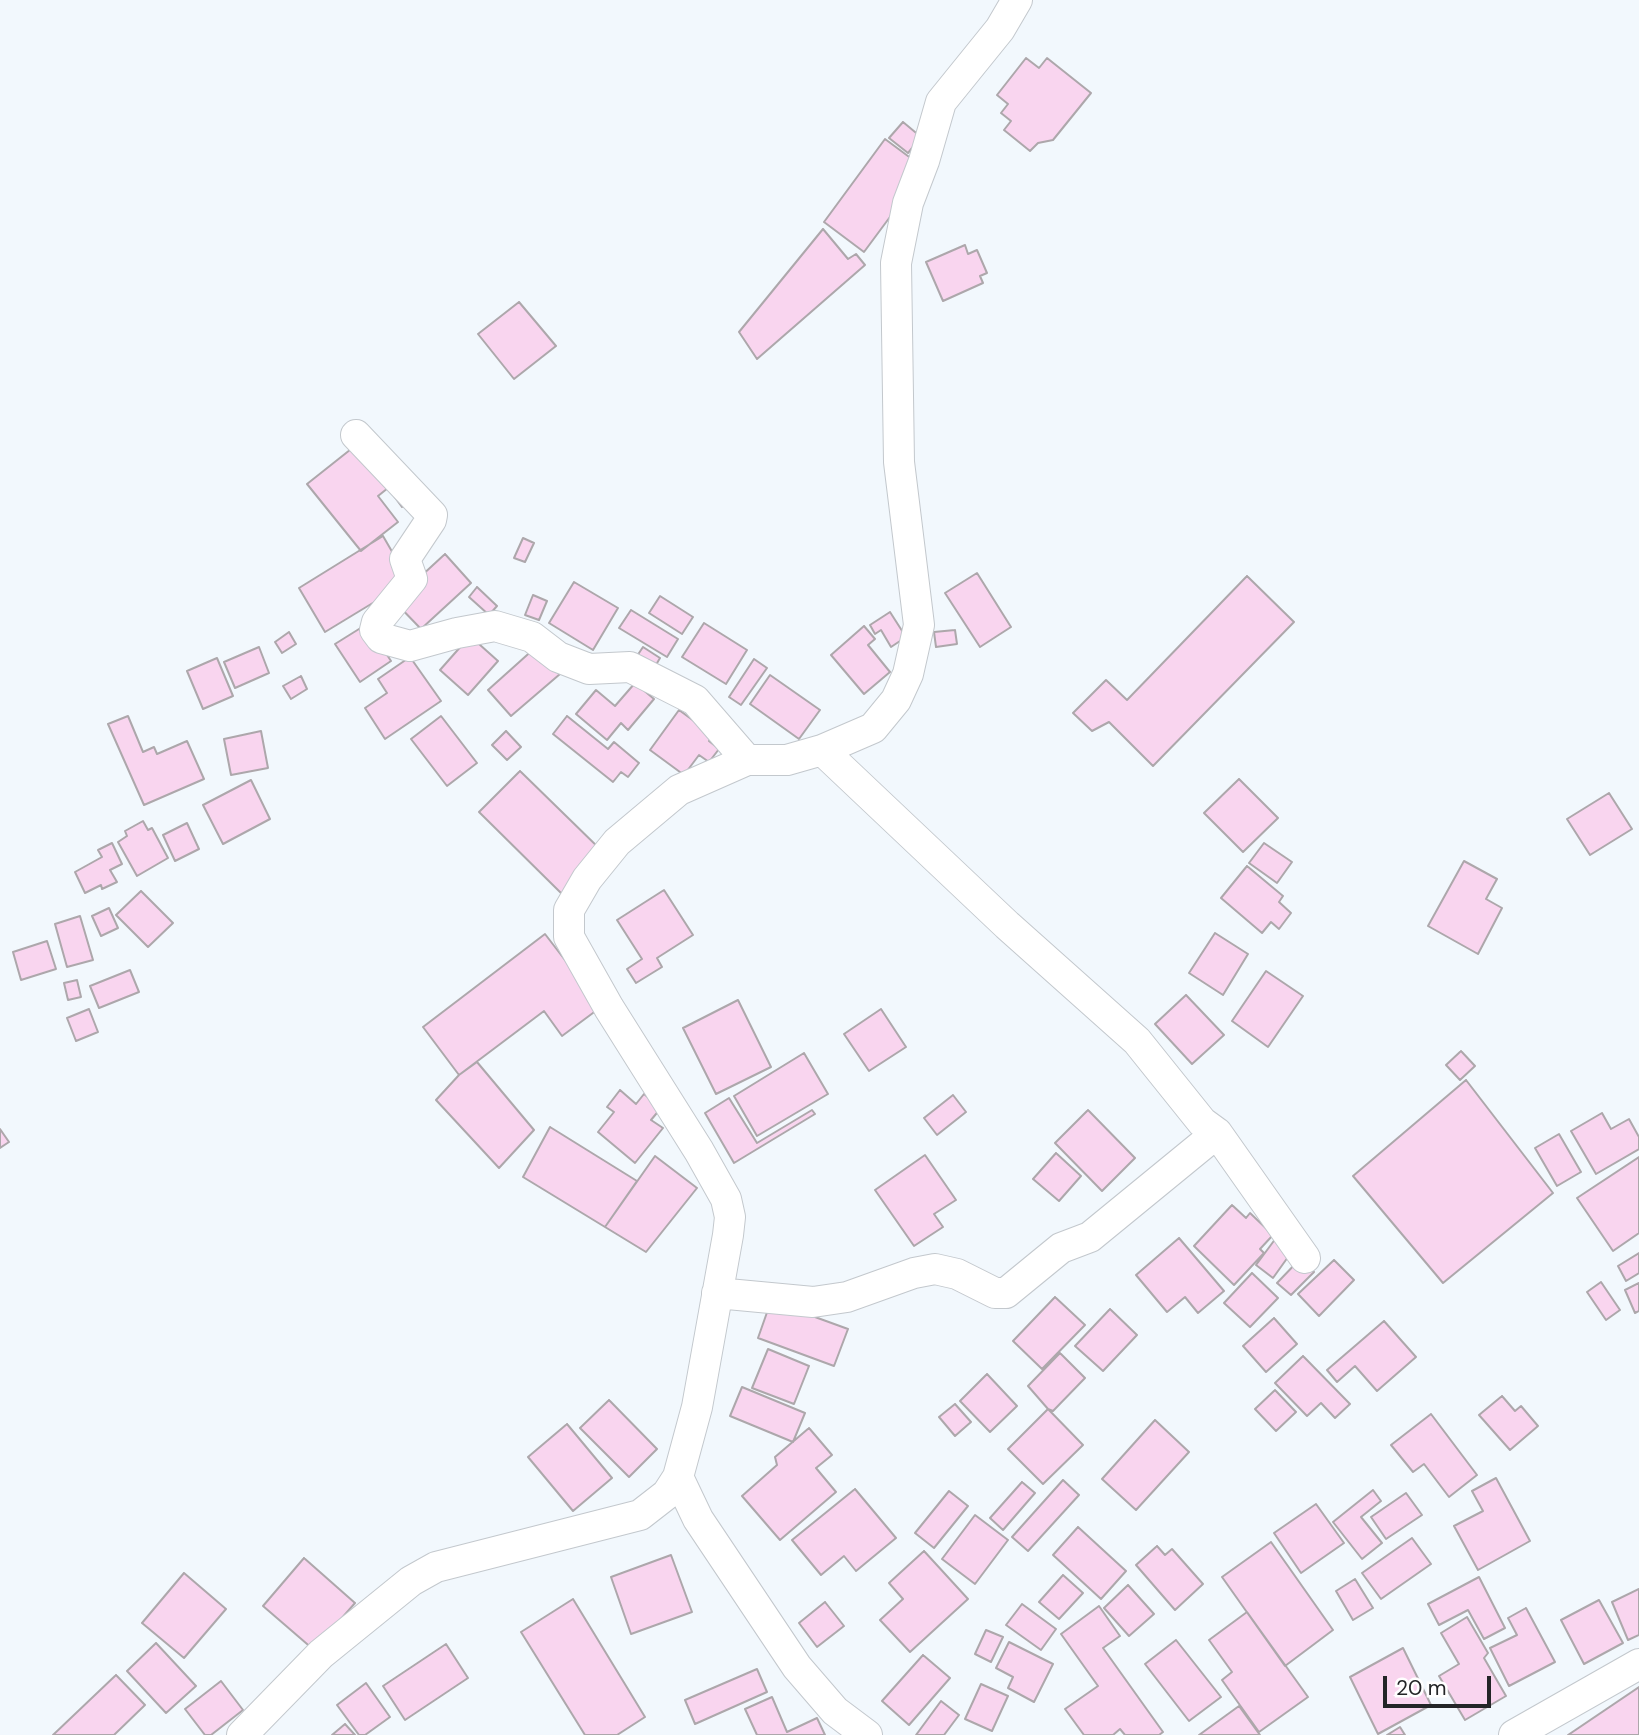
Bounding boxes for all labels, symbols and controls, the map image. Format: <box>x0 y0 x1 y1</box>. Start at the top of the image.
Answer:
scale bar <box>1387 1662 1496 1706</box>
text: 20 m <box>1396 1674 1447 1702</box>

